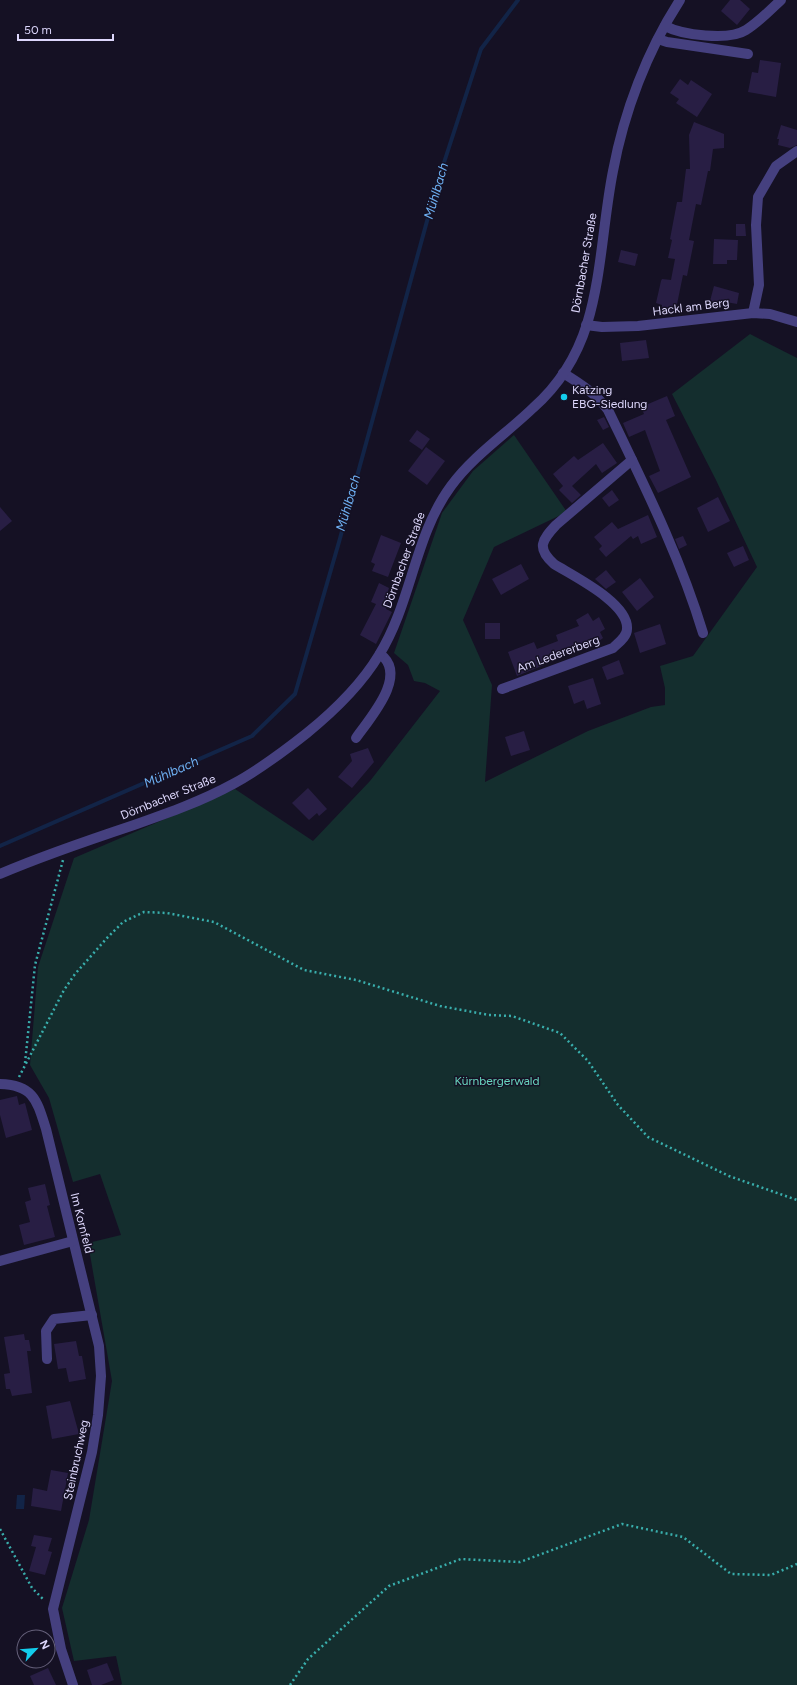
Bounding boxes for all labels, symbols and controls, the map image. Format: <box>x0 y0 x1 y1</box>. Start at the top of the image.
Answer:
scale bar <box>18 16 113 42</box>
text: 50 m <box>24 23 52 37</box>
water label: Mühlbach <box>421 161 451 221</box>
street label: Dörnbacher Straße <box>568 211 600 314</box>
street label: Hackl am Berg <box>652 295 730 319</box>
place label: Katzing EBG-Siedlung <box>572 383 647 411</box>
marker: Katzing EBG-Siedlung <box>559 392 569 402</box>
water label: Mühlbach <box>333 473 363 533</box>
street label: Dörnbacher Straße <box>380 510 428 610</box>
street label: Am Ledererberg <box>515 633 601 675</box>
water label: Mühlbach <box>141 753 201 791</box>
street label: Dörnbacher Straße <box>118 771 218 822</box>
park label: Kürnbergerwald <box>454 1074 540 1088</box>
street label: Im Kornfeld <box>68 1191 96 1255</box>
street label: Steinbruchweg <box>61 1419 91 1501</box>
north arrow <box>16 1629 56 1669</box>
text: N <box>37 1638 52 1652</box>

